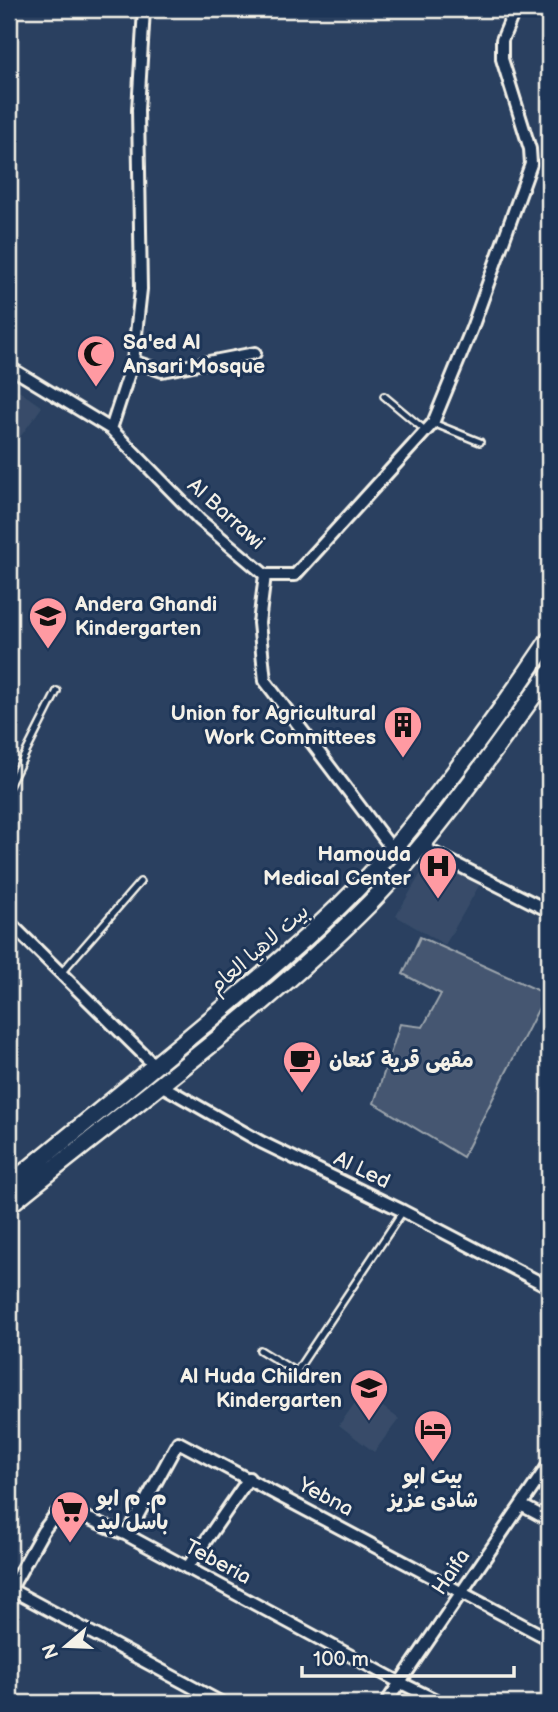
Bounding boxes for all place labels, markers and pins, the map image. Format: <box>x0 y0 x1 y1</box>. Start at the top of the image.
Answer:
place label: Sa'ed Al Ansari Mosque <box>122 330 265 379</box>
mosque icon: Sa'ed Al Ansari Mosque <box>75 333 117 388</box>
place label: Andera Ghandi Kindergarten <box>74 592 217 641</box>
school or university icon: Andera Ghandi Kindergarten <box>27 595 69 650</box>
place label: Union for Agricultural Work Committees <box>171 701 376 750</box>
building icon: Union for Agricultural Work Committees <box>382 704 424 759</box>
place label: Hamouda Medical Center <box>263 842 412 891</box>
hospital icon: Hamouda Medical Center <box>417 845 459 900</box>
cafe icon: مقهى قرية كنعان <box>281 1039 323 1094</box>
place label: مقهى قرية كنعان <box>329 1048 474 1073</box>
place label: Al Huda Children Kindergarten <box>179 1364 342 1413</box>
school or university icon: Al Huda Children Kindergarten <box>348 1367 390 1422</box>
hotel icon: بيت ابو شادى عزيز <box>412 1408 454 1463</box>
place label: بيت ابو شادى عزيز <box>386 1464 478 1513</box>
place label: م. م ابو باسل لبد <box>95 1486 168 1535</box>
supermarket icon: م. م ابو باسل لبد <box>49 1489 91 1544</box>

